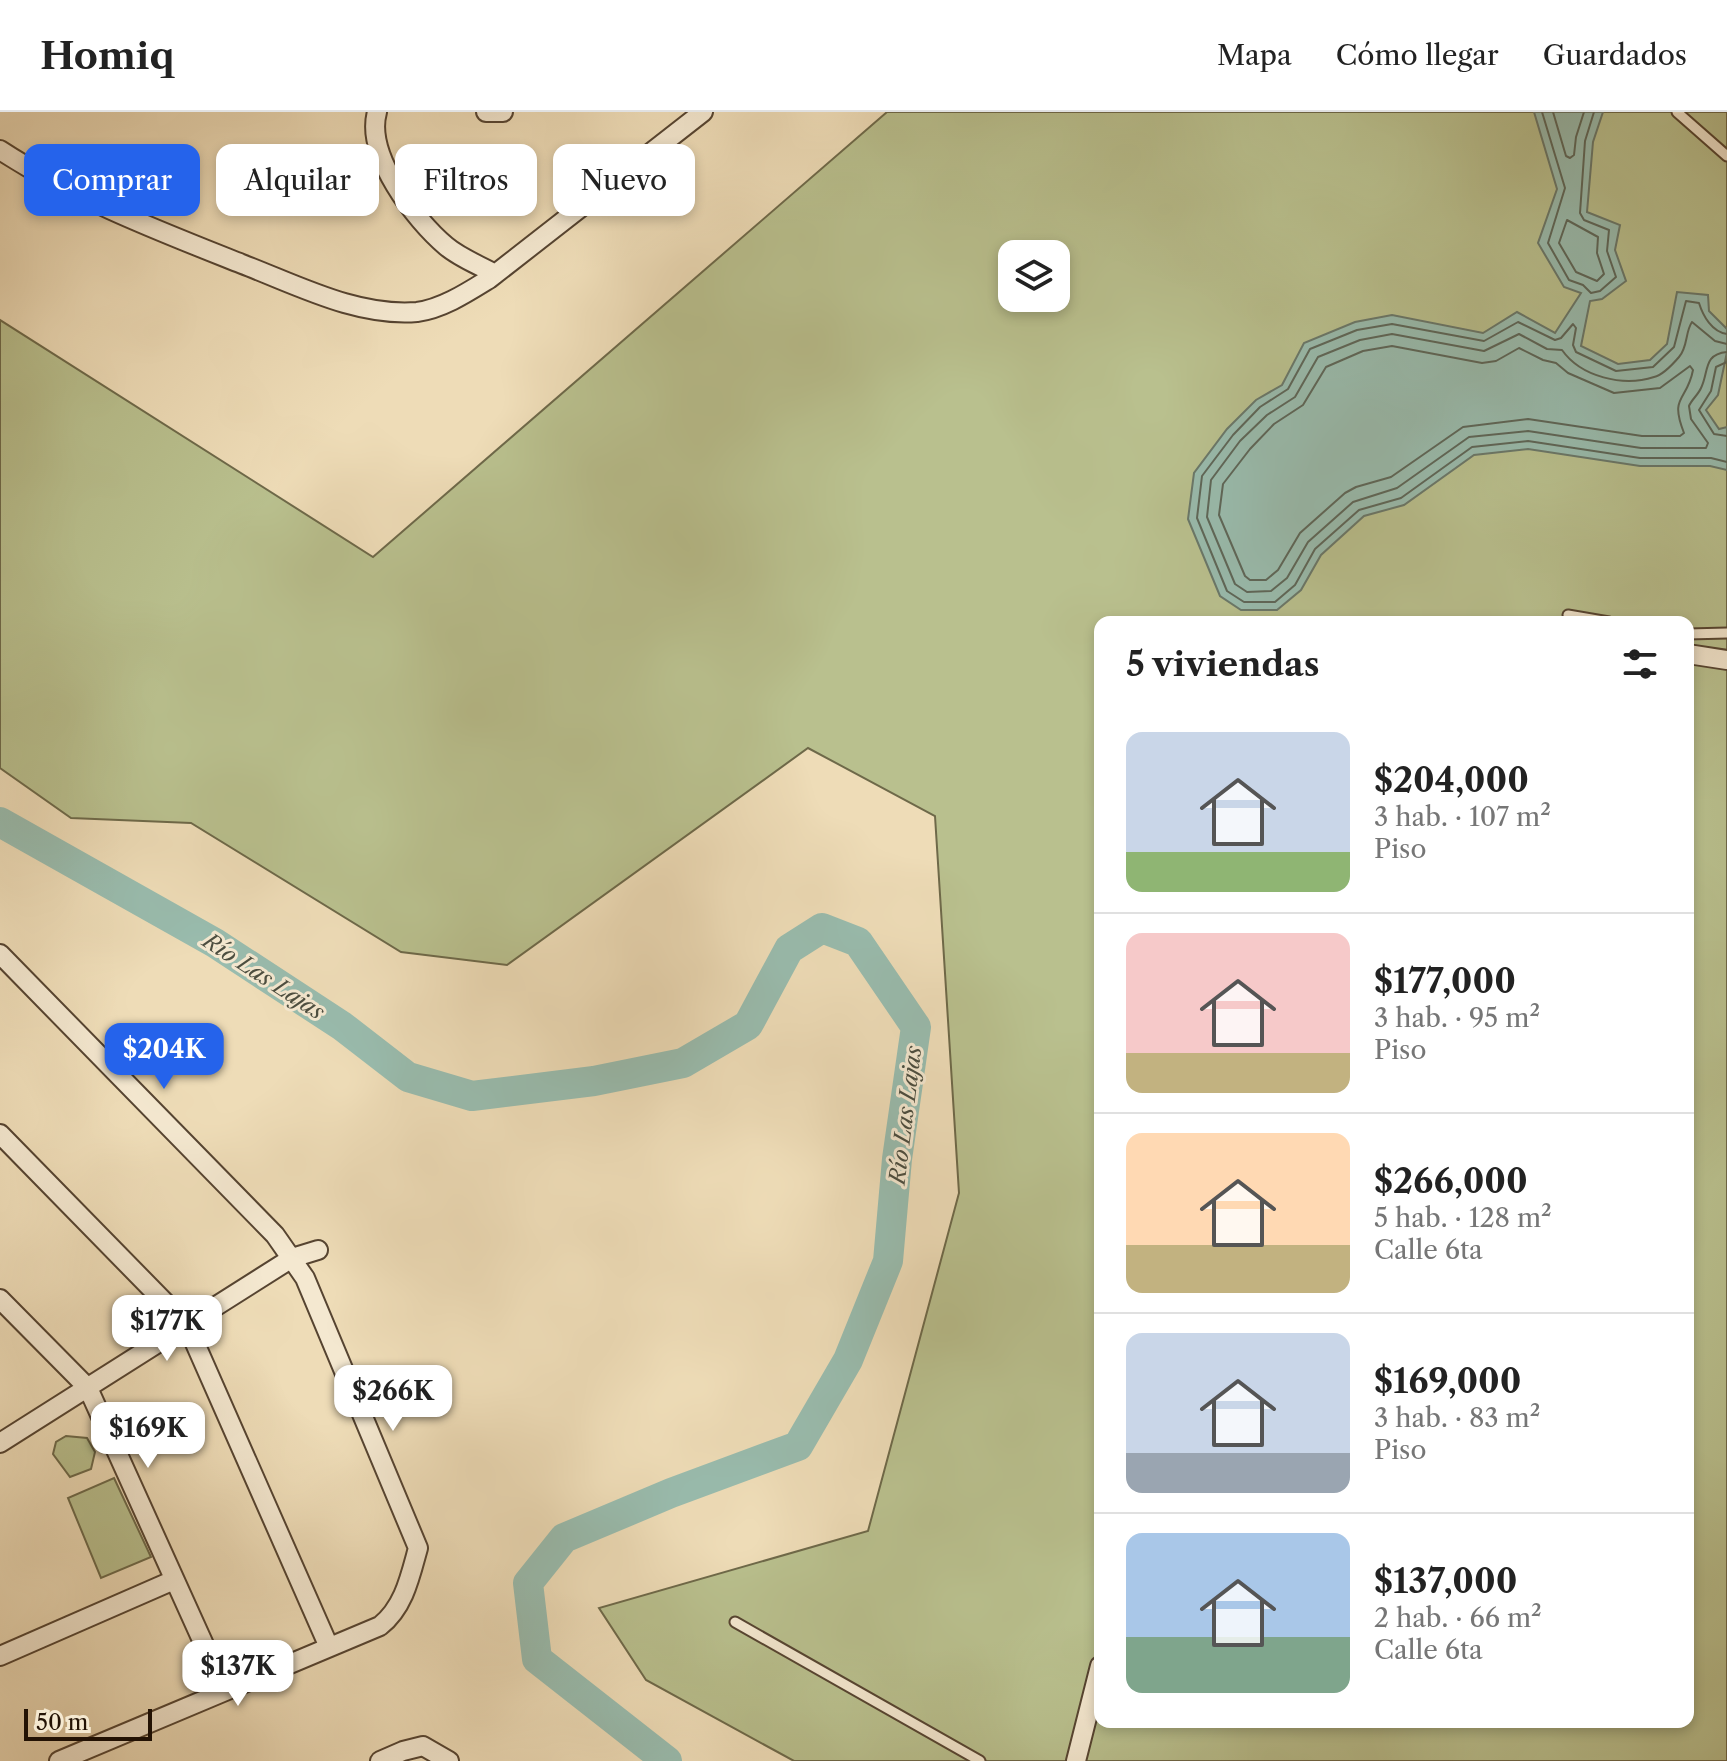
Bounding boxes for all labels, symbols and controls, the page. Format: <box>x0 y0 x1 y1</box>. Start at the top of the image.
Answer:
text: Homiq <box>40 32 174 79</box>
text: Mapa <box>1217 38 1292 72</box>
text: Cómo llegar <box>1336 38 1499 72</box>
text: Guardados <box>1543 38 1687 72</box>
chip: Comprar <box>24 144 200 216</box>
chip: Alquilar <box>216 144 379 216</box>
chip: Filtros <box>395 144 537 216</box>
chip: Nuevo <box>553 144 695 216</box>
map controls <box>998 240 1070 312</box>
button: layers <box>998 240 1070 312</box>
icon: filters <box>1618 642 1662 686</box>
text: 5 viviendas <box>1126 643 1320 685</box>
text: $204,000 <box>1374 759 1529 801</box>
icon: home <box>1190 764 1286 860</box>
text: 3 hab. · 107 m² <box>1374 801 1551 833</box>
text: Piso <box>1374 833 1426 865</box>
water label: Río Las Lajas <box>196 926 330 1026</box>
text: $177,000 <box>1374 960 1516 1002</box>
icon: home <box>1190 965 1286 1061</box>
text: 3 hab. · 95 m² <box>1374 1002 1540 1034</box>
pin: $204K <box>108 1023 220 1091</box>
text: $204K <box>123 1033 205 1065</box>
text: Piso <box>1374 1034 1426 1066</box>
water label: Río Las Lajas <box>883 1044 927 1188</box>
text: $266,000 <box>1374 1160 1528 1202</box>
icon: home <box>1190 1165 1286 1261</box>
text: 5 hab. · 128 m² <box>1374 1202 1552 1234</box>
text: Calle 6ta <box>1374 1234 1483 1266</box>
pin: $177K <box>111 1295 223 1363</box>
text: $177K <box>130 1305 204 1337</box>
text: $169,000 <box>1374 1360 1521 1402</box>
pin: $266K <box>337 1365 449 1433</box>
icon: home <box>1190 1365 1286 1461</box>
text: $266K <box>352 1375 434 1407</box>
pin: $169K <box>92 1402 204 1470</box>
text: 3 hab. · 83 m² <box>1374 1402 1540 1434</box>
text: $169K <box>109 1412 187 1444</box>
text: Piso <box>1374 1434 1426 1466</box>
text: $137,000 <box>1374 1560 1517 1602</box>
icon: home <box>1190 1565 1286 1661</box>
text: 2 hab. · 66 m² <box>1374 1602 1542 1634</box>
text: Calle 6ta <box>1374 1634 1483 1666</box>
pin: $137K <box>182 1640 294 1708</box>
text: $137K <box>200 1650 276 1682</box>
scale bar <box>24 1705 152 1741</box>
text: 50 m <box>36 1709 88 1736</box>

